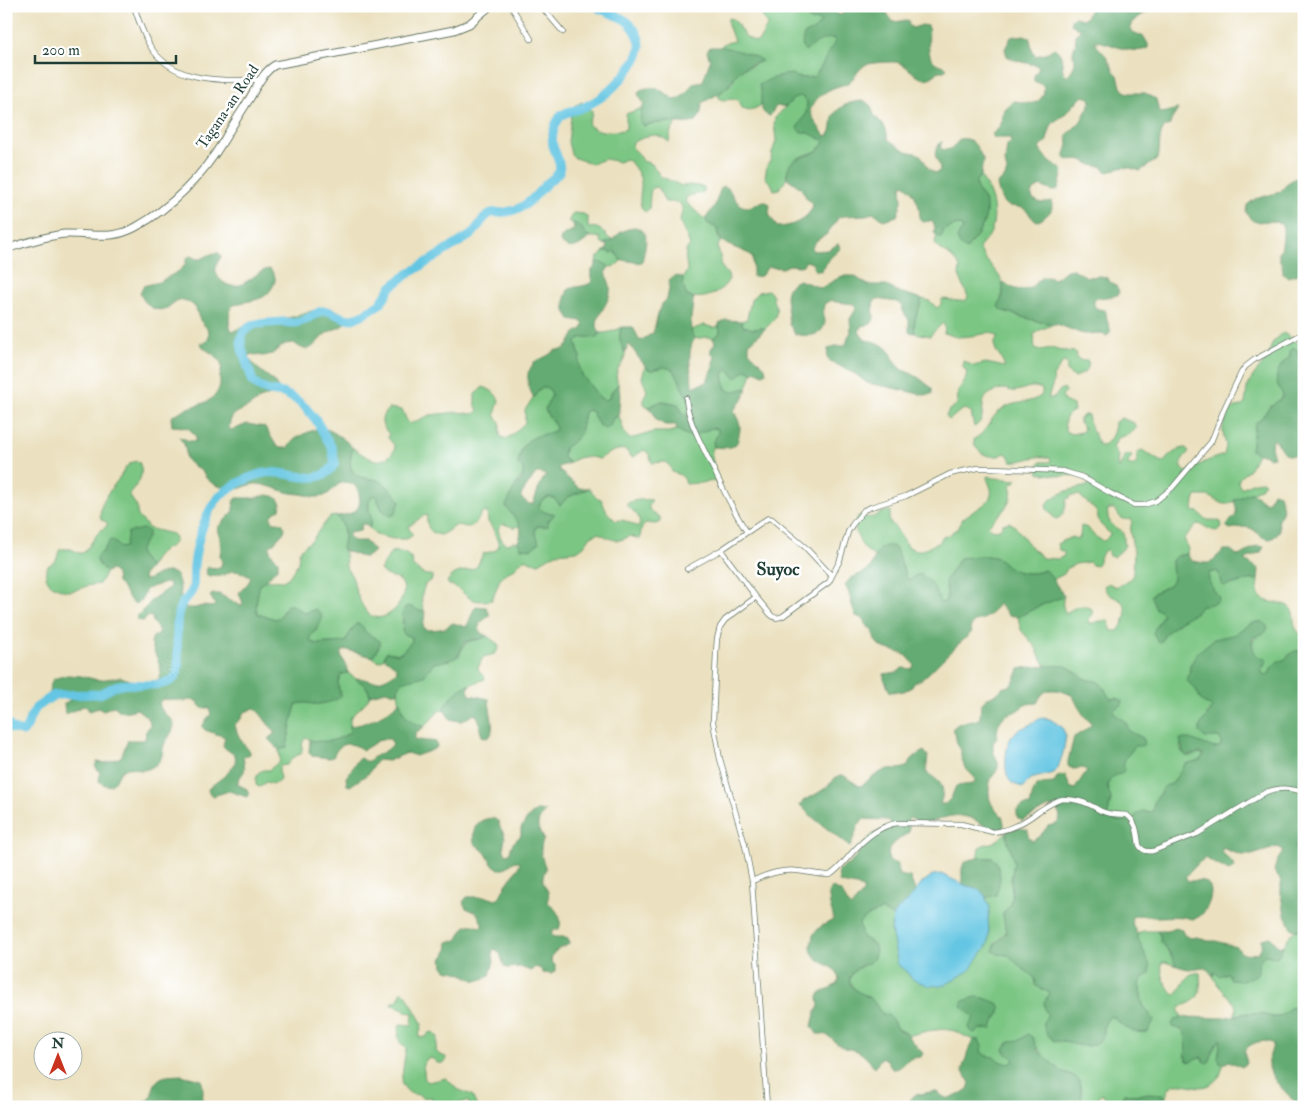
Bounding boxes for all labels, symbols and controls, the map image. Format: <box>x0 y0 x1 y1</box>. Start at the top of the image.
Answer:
scale bar <box>35 32 176 64</box>
text: 200 m <box>42 41 80 60</box>
street label: Tagana-an Road <box>193 61 264 153</box>
district label: Suyoc <box>757 558 800 581</box>
north arrow <box>32 1030 82 1080</box>
text: N <box>51 1035 65 1052</box>

